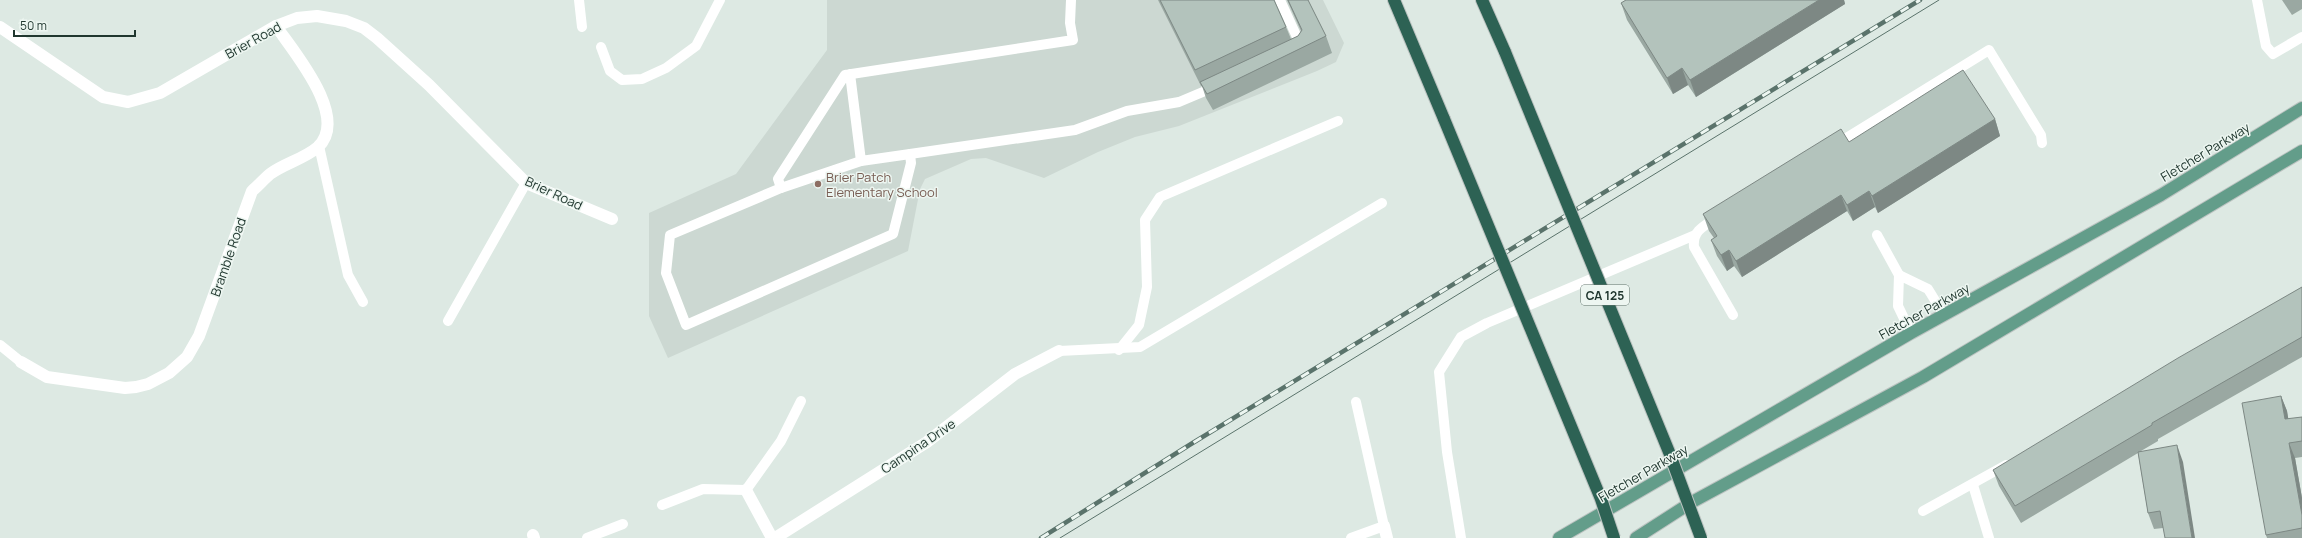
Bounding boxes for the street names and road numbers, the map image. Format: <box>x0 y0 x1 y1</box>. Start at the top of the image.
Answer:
street label: Brier Road <box>222 17 284 63</box>
street label: Fletcher Parkway <box>2157 118 2253 186</box>
street label: Brier Road <box>522 172 586 214</box>
street label: Bramble Road <box>206 215 250 299</box>
street label: Fletcher Parkway <box>1875 279 1973 343</box>
road number: CA 125 <box>1581 285 1629 305</box>
street label: Campina Drive <box>877 414 959 478</box>
street label: Fletcher Parkway <box>1595 440 1691 506</box>

